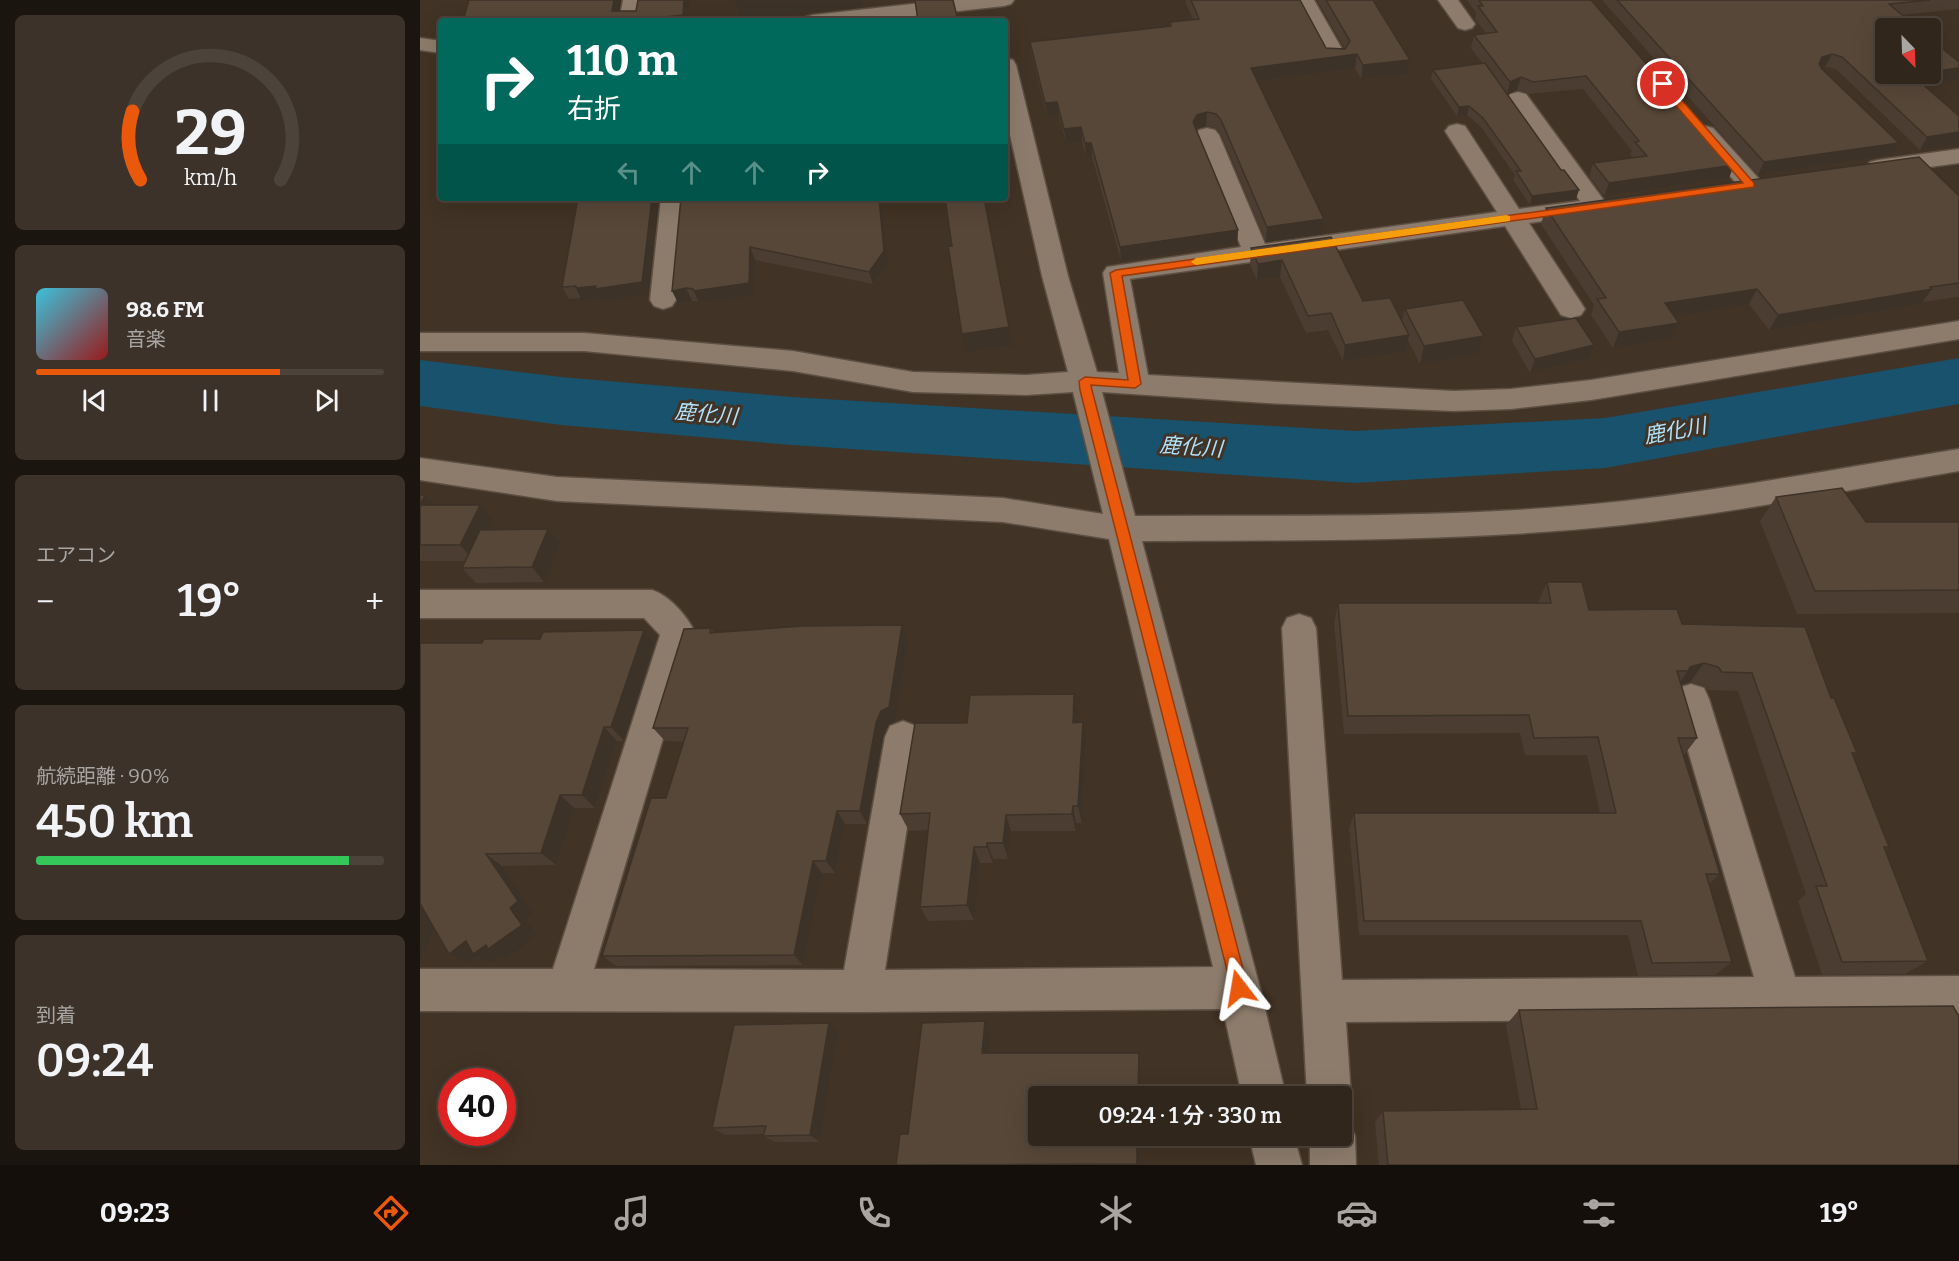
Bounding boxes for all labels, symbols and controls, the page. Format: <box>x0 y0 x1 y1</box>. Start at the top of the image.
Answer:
north arrow <box>1875 18 1941 84</box>
map controls <box>1875 18 1941 84</box>
text: 110 m <box>567 36 678 86</box>
icon: right <box>468 42 546 120</box>
pin <box>1637 58 1688 109</box>
icon: arrive <box>1646 67 1679 100</box>
text: 右折 <box>567 93 621 125</box>
text: 29 <box>174 96 246 171</box>
icon: left <box>612 156 645 189</box>
icon: ahead <box>675 156 708 189</box>
icon: ahead <box>738 156 771 189</box>
icon: right <box>801 156 834 189</box>
text: km/h <box>183 165 237 191</box>
text: 98.6 FM <box>126 296 204 323</box>
text: 音楽 <box>126 327 166 351</box>
icon: previous <box>78 384 111 417</box>
icon: pause <box>194 384 227 417</box>
icon: next <box>310 384 343 417</box>
water label: 鹿化川 <box>673 398 741 430</box>
water label: 鹿化川 <box>1642 412 1710 449</box>
water label: 鹿化川 <box>1159 432 1225 462</box>
text: エアコン <box>36 543 116 567</box>
text: 19° <box>177 574 242 628</box>
text: − <box>36 582 54 622</box>
text: + <box>365 582 384 622</box>
text: 航続距離 · 90% <box>36 764 170 788</box>
text: 450 km <box>36 795 193 849</box>
position arrow <box>1207 956 1271 1020</box>
text: 到着 <box>36 1003 76 1027</box>
text: 09:24 <box>36 1034 153 1088</box>
speed limit sign: 40 <box>438 1068 516 1146</box>
text: 09:24 · 1 分 · 330 m <box>1098 1102 1282 1129</box>
icon: directions <box>370 1192 412 1234</box>
icon: music <box>611 1192 653 1234</box>
icon: phone <box>853 1192 895 1234</box>
icon: climate <box>1095 1192 1137 1234</box>
icon: car <box>1336 1192 1378 1234</box>
icon: filters <box>1578 1192 1620 1234</box>
text: 09:23 <box>100 1197 170 1229</box>
text: 19° <box>1820 1197 1859 1229</box>

